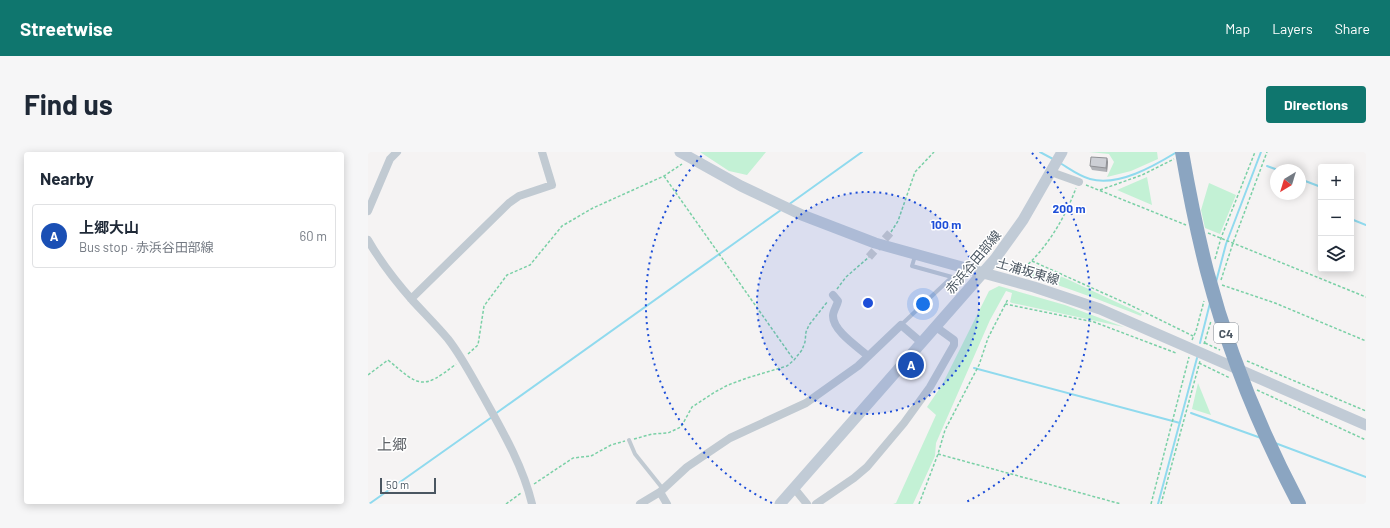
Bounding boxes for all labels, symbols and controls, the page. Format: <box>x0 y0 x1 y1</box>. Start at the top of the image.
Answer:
text: Streetwise <box>20 17 113 40</box>
text: Map <box>1225 20 1250 37</box>
text: Layers <box>1272 20 1313 37</box>
text: Share <box>1335 20 1370 37</box>
button: Directions <box>1266 86 1366 123</box>
text: Find us <box>24 87 113 121</box>
north arrow <box>1270 164 1306 200</box>
map controls <box>1318 164 1354 272</box>
button: + <box>1318 164 1354 200</box>
text: Nearby <box>40 168 94 188</box>
button: − <box>1318 200 1354 236</box>
text: 200 m <box>1053 201 1085 215</box>
text: 100 m <box>931 217 961 231</box>
text: 上郷大山 <box>79 218 139 236</box>
street label: 赤浜谷田部線 <box>942 227 1004 297</box>
text: A <box>50 228 58 244</box>
text: 60 m <box>300 228 327 244</box>
button: layers <box>1318 236 1354 272</box>
text: Bus stop · 赤浜谷田部線 <box>79 239 214 255</box>
street label: 土浦坂東線 <box>995 254 1061 288</box>
your location <box>913 294 933 314</box>
centre of rings <box>861 296 875 310</box>
road number: C4 <box>1214 323 1238 343</box>
pin: A <box>898 350 924 380</box>
district label: 上郷 <box>377 435 407 453</box>
scale bar <box>380 476 436 495</box>
text: 50 m <box>386 478 409 491</box>

